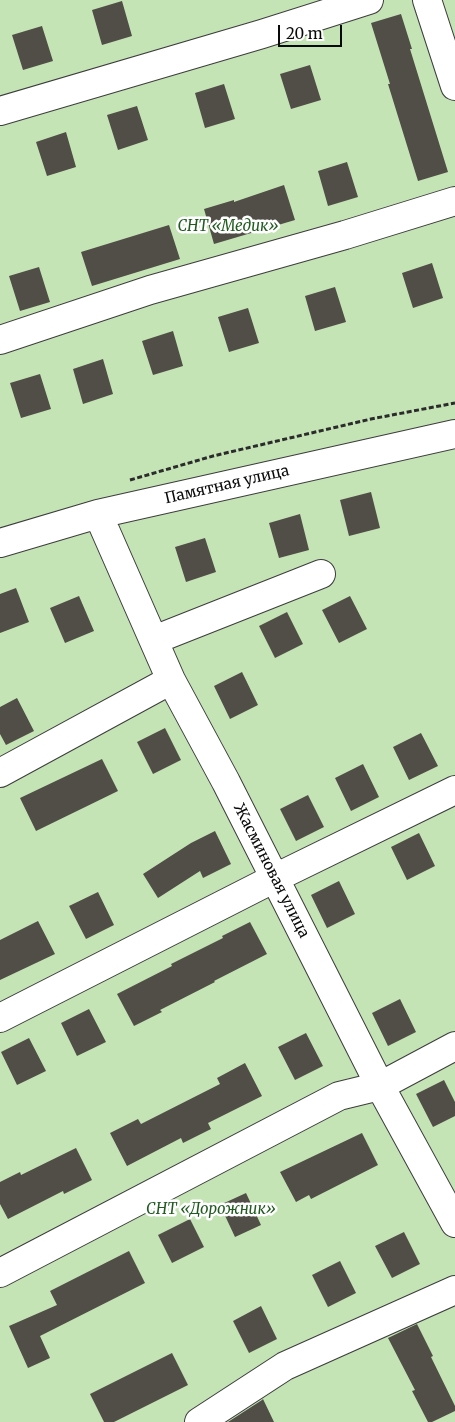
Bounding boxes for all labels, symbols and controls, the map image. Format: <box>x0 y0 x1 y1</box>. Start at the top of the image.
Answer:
scale bar <box>280 15 344 47</box>
text: 20 m <box>286 24 323 43</box>
park label: СНТ «Медик» <box>177 218 279 236</box>
street label: Памятная улица <box>163 462 291 508</box>
street label: Жасминовая улица <box>229 801 313 941</box>
park label: СНТ «Дорожник» <box>146 1201 276 1219</box>

